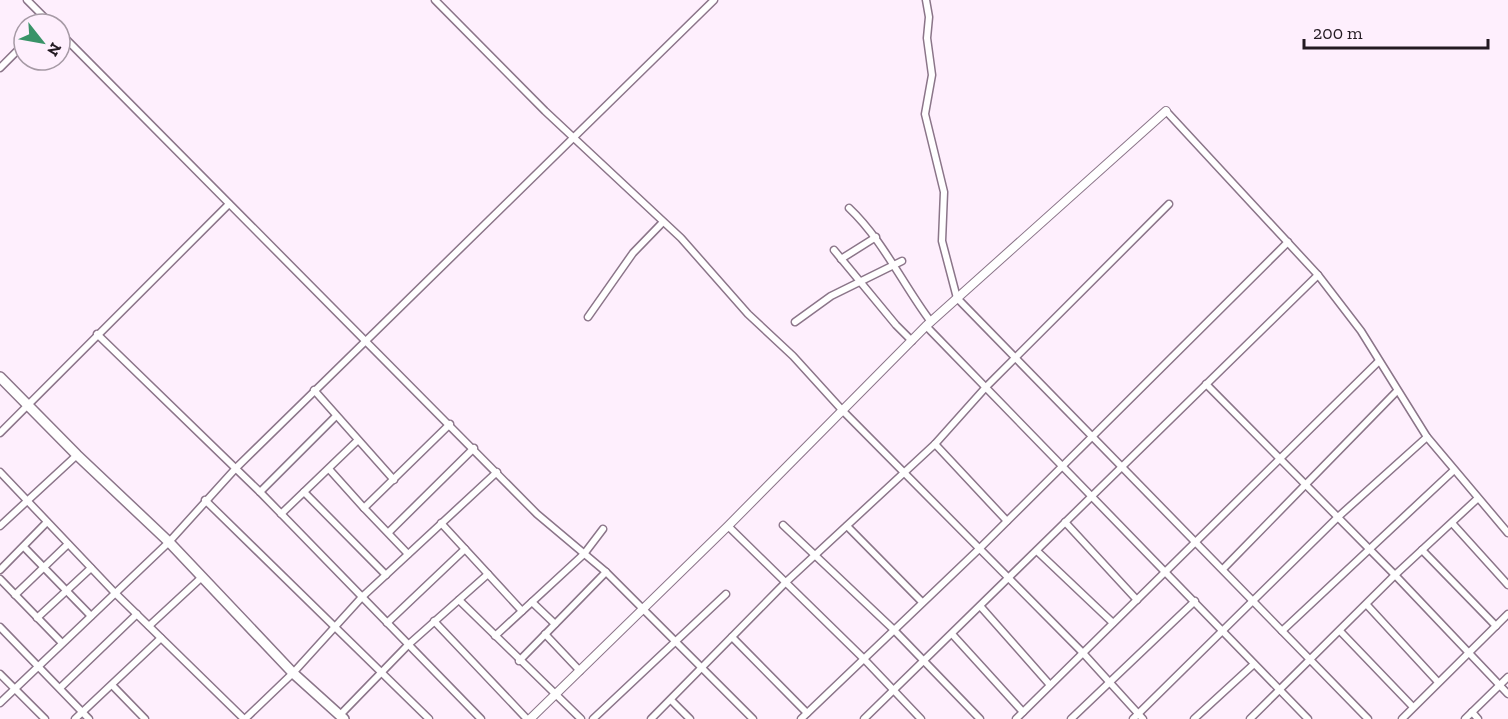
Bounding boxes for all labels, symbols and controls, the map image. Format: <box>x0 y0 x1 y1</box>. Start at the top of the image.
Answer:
north arrow <box>12 12 72 72</box>
scale bar <box>1304 12 1488 50</box>
text: 200 m <box>1313 22 1363 44</box>
text: N <box>43 39 66 60</box>

